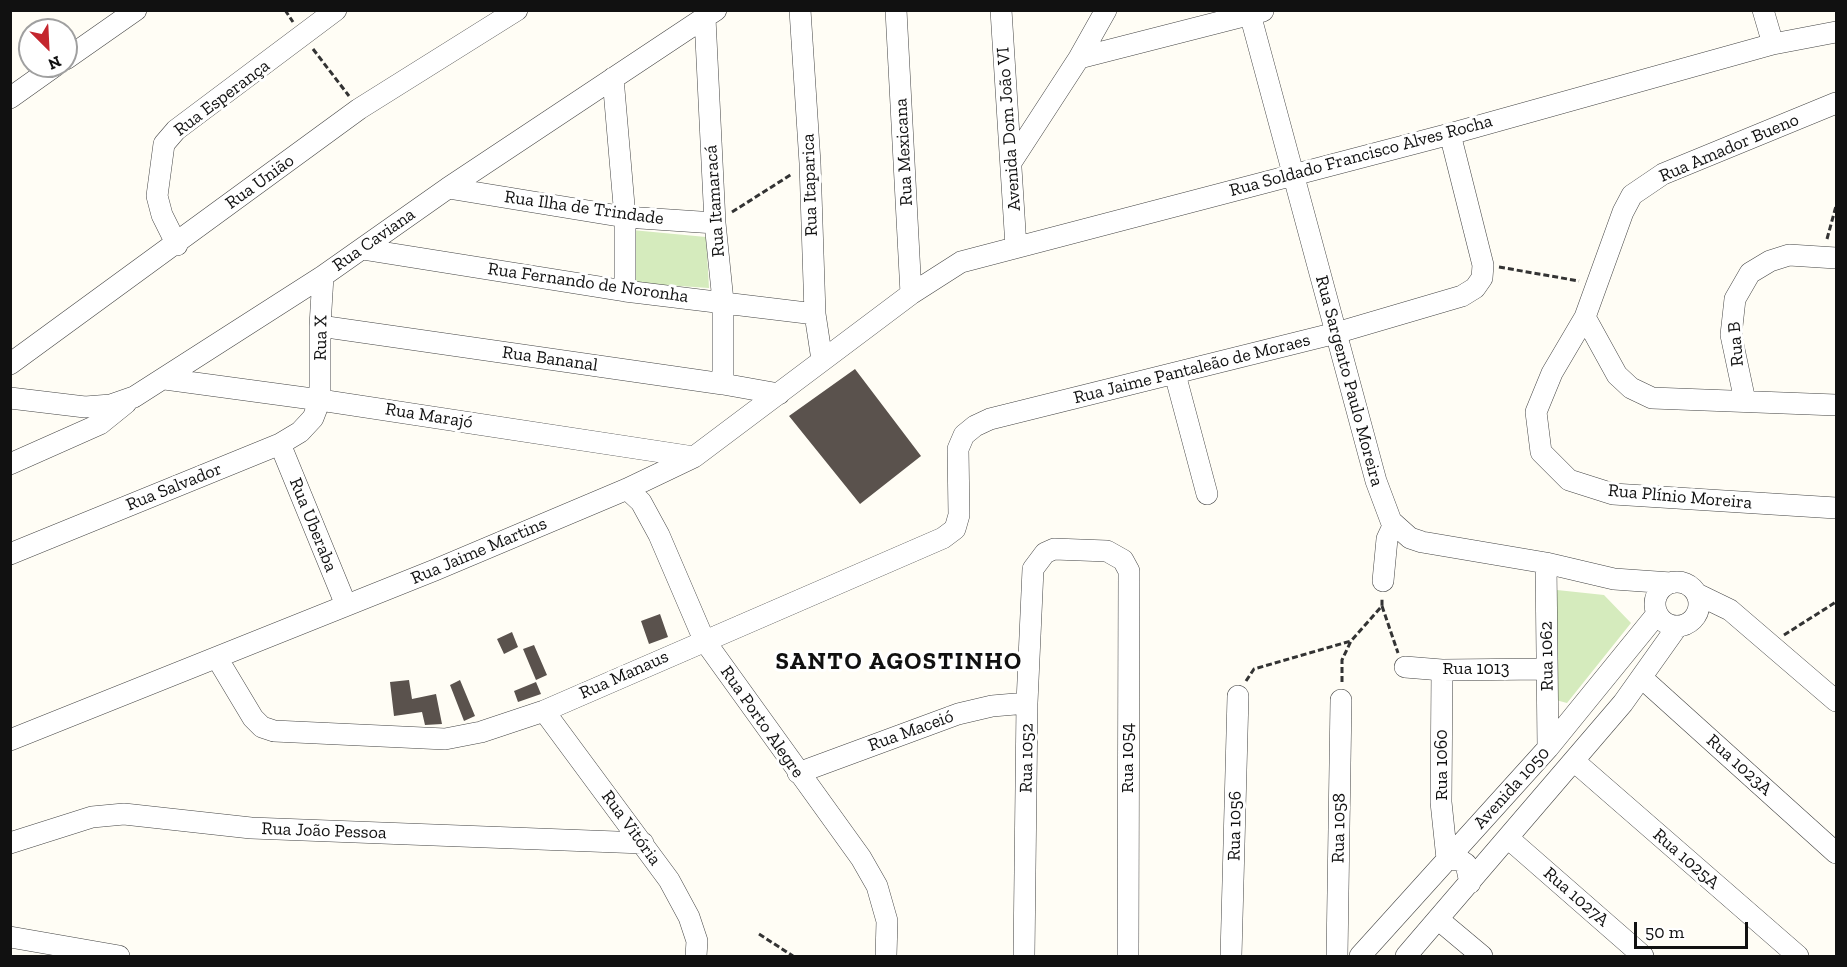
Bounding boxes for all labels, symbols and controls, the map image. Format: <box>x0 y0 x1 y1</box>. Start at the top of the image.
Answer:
north arrow <box>18 18 78 78</box>
street label: Avenida Dom João VI <box>993 46 1025 212</box>
text: N <box>45 52 64 74</box>
street label: Rua Esperança <box>170 55 274 141</box>
street label: Rua Mexicana <box>890 97 918 207</box>
street label: Rua Amador Bueno <box>1656 109 1802 187</box>
street label: Rua Soldado Francisco Alves Rocha <box>1227 110 1495 202</box>
street label: Rua Itaparica <box>797 133 823 237</box>
street label: Rua Itamaracá <box>700 144 730 258</box>
street label: Rua União <box>221 150 299 214</box>
street label: Rua Ilha de Trindade <box>503 186 665 230</box>
street label: Rua Caviana <box>329 204 419 276</box>
street label: Rua Fernando de Noronha <box>486 258 690 308</box>
street label: Rua Sargento Paulo Moreira <box>1310 273 1388 489</box>
street label: Rua X <box>310 315 332 361</box>
street label: Rua B <box>1723 321 1749 367</box>
street label: Rua Jaime Pantaleão de Moraes <box>1071 329 1313 409</box>
street label: Rua Bananal <box>501 342 599 376</box>
street label: Rua Marajó <box>384 398 474 434</box>
street label: Rua Salvador <box>123 458 225 516</box>
street label: Rua Uberaba <box>284 475 342 575</box>
street label: Rua Plínio Moreira <box>1607 480 1753 514</box>
street label: Rua Jaime Martins <box>408 513 550 589</box>
street label: Rua 1062 <box>1536 621 1558 691</box>
street label: Rua Manaus <box>576 646 672 704</box>
district label: SANTO AGOSTINHO <box>775 648 1023 676</box>
street label: Rua 1013 <box>1442 658 1510 680</box>
street label: Rua Porto Alegre <box>715 662 809 782</box>
street label: Rua Maceió <box>865 706 957 756</box>
street label: Rua 1052 <box>1016 723 1038 793</box>
street label: Rua 1054 <box>1117 723 1139 793</box>
street label: Rua 1060 <box>1431 729 1453 801</box>
street label: Rua 1023A <box>1702 730 1776 800</box>
street label: Avenida 1050 <box>1469 742 1555 834</box>
street label: Rua Vitória <box>597 786 665 870</box>
street label: Rua 1056 <box>1224 791 1246 861</box>
street label: Rua 1058 <box>1328 793 1350 863</box>
street label: Rua João Pessoa <box>261 818 387 844</box>
street label: Rua 1025A <box>1648 824 1724 894</box>
street label: Rua 1027A <box>1539 863 1613 931</box>
scale bar <box>1637 910 1751 948</box>
text: 50 m <box>1645 921 1684 943</box>

